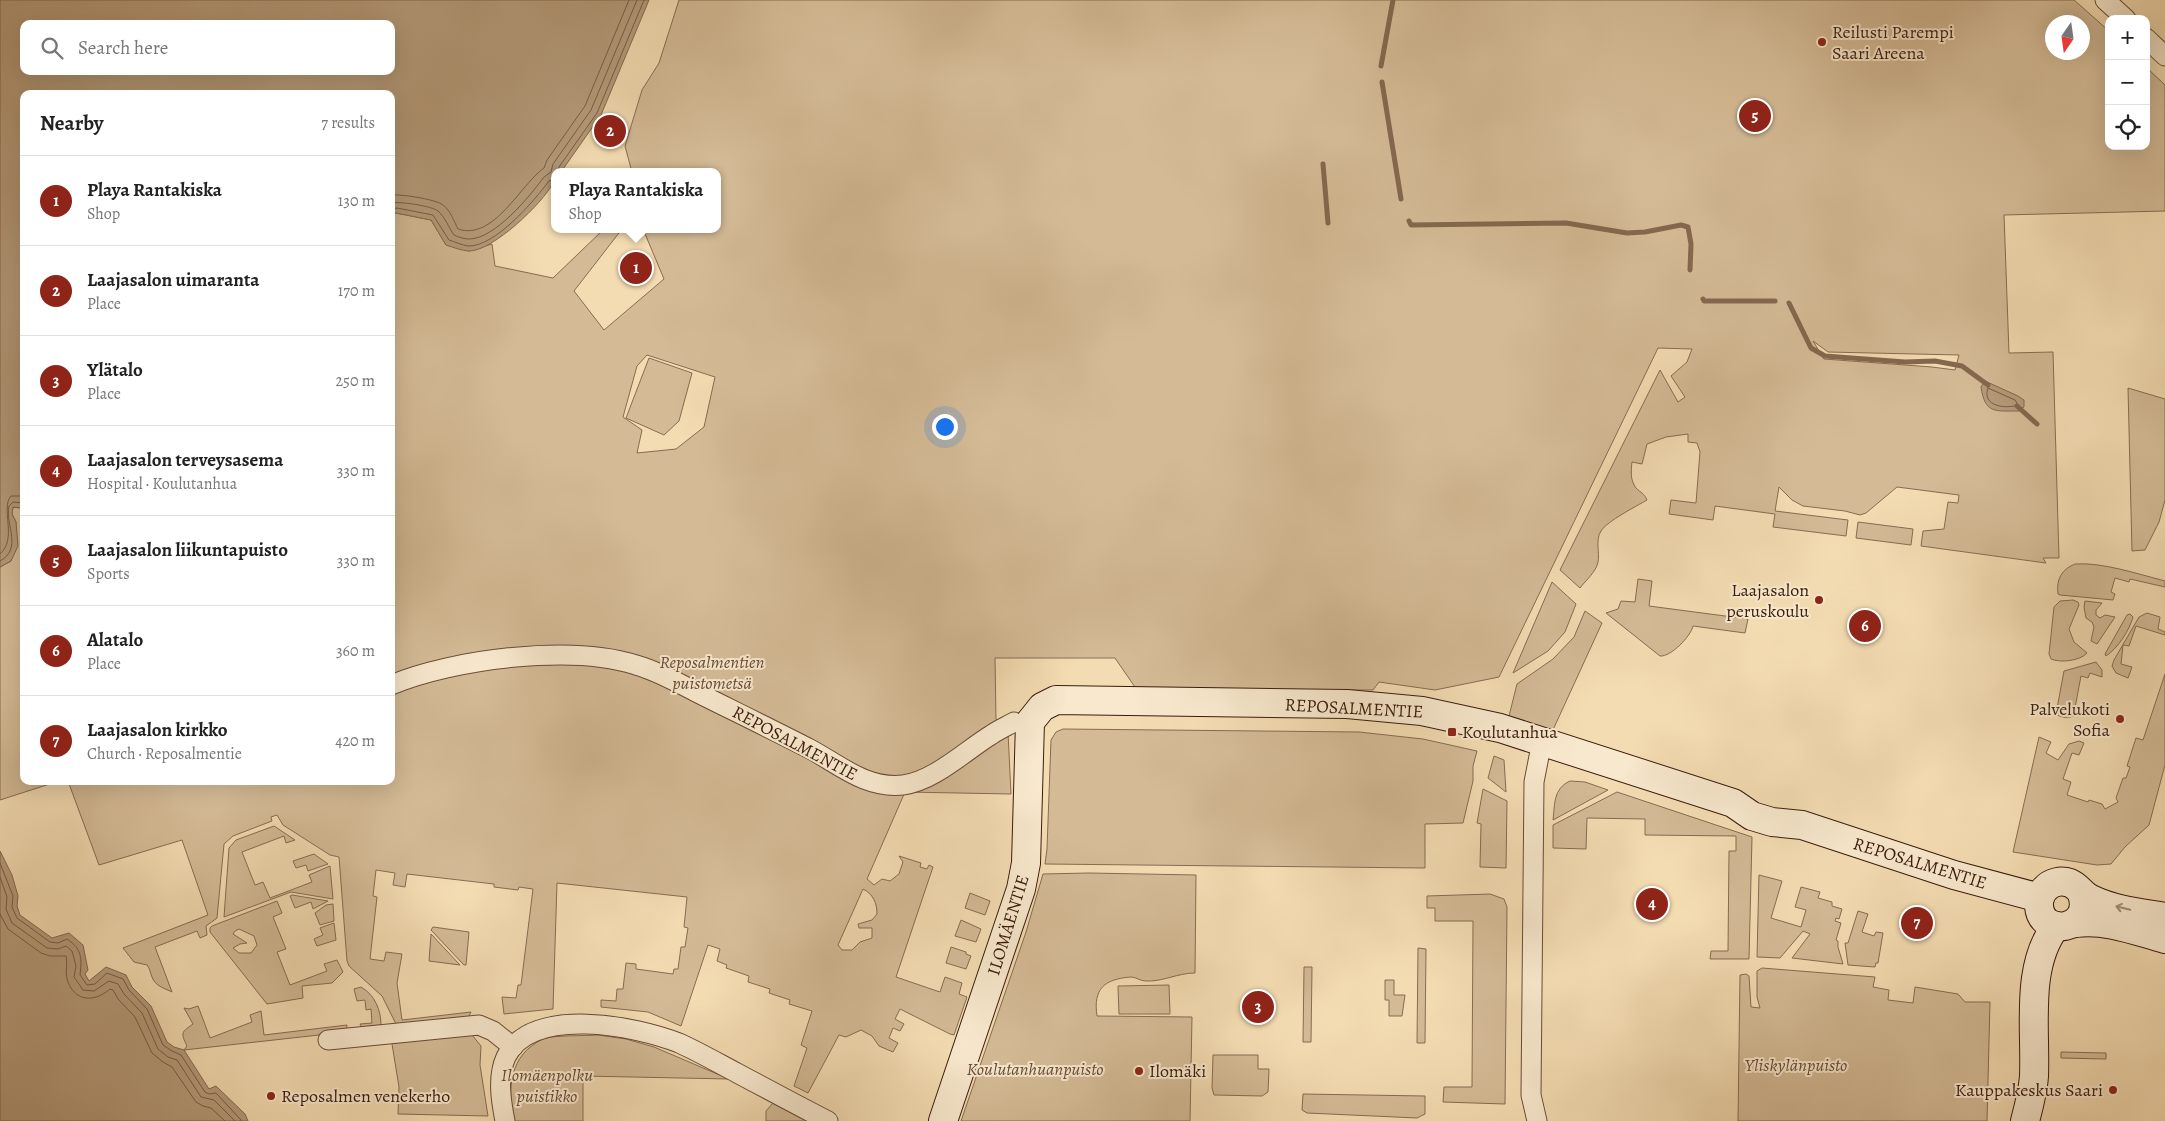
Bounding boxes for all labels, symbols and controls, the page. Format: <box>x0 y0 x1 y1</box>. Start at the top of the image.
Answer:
north arrow <box>2045 15 2090 60</box>
map controls <box>2105 15 2150 150</box>
button: + <box>2105 15 2150 60</box>
search box <box>20 20 395 75</box>
place label: Reilusti Parempi Saari Areena <box>1832 20 1954 65</box>
icon: search <box>38 34 66 62</box>
text: Search here <box>78 35 168 61</box>
marker: Reilusti Parempi Saari Areena <box>1816 36 1828 48</box>
button: − <box>2105 60 2150 105</box>
pin: 5 <box>1739 97 1771 135</box>
button: locate <box>2105 105 2150 150</box>
text: Nearby <box>40 109 103 137</box>
text: 7 results <box>321 112 375 134</box>
pin: 2 <box>594 112 626 150</box>
popup <box>551 168 721 233</box>
text: Playa Rantakiska <box>87 177 222 203</box>
text: Playa Rantakiska <box>568 177 704 203</box>
text: 1 <box>53 190 59 212</box>
text: 130 m <box>338 190 375 212</box>
text: Shop <box>87 203 120 225</box>
text: Shop <box>568 203 602 225</box>
pin: 1 <box>620 249 652 287</box>
text: Laajasalon uimaranta <box>87 267 259 293</box>
text: 2 <box>52 280 60 302</box>
text: 170 m <box>338 280 375 302</box>
text: Place <box>87 293 121 315</box>
text: Ylätalo <box>87 357 143 383</box>
text: 3 <box>53 370 59 392</box>
text: 250 m <box>336 370 375 392</box>
text: Place <box>87 383 121 405</box>
your location <box>932 414 958 440</box>
text: Laajasalon terveysasema <box>87 447 283 473</box>
text: 4 <box>52 460 60 482</box>
text: 330 m <box>337 460 375 482</box>
text: Hospital · Koulutanhua <box>87 473 237 495</box>
text: Laajasalon liikuntapuisto <box>87 537 288 563</box>
text: 5 <box>53 550 59 572</box>
text: 330 m <box>337 550 375 572</box>
text: Sports <box>87 563 130 585</box>
place label: Laajasalon peruskoulu <box>1726 578 1809 623</box>
marker: Laajasalon peruskoulu <box>1813 594 1825 606</box>
pin: 6 <box>1849 607 1881 645</box>
text: Alatalo <box>87 627 143 653</box>
text: 6 <box>52 640 60 662</box>
text: 360 m <box>336 640 375 662</box>
park label: Reposalmentien puistometsä <box>660 650 765 695</box>
text: Place <box>87 653 121 675</box>
street label: REPOSALMENTIE <box>1284 692 1424 724</box>
place label: Palvelukoti Sofia <box>2029 697 2111 742</box>
street label: REPOSALMENTIE <box>728 700 862 786</box>
marker: Palvelukoti Sofia <box>2114 713 2126 725</box>
text: Laajasalon kirkko <box>87 717 228 743</box>
place label: Koulutanhua <box>1462 720 1558 744</box>
marker: Koulutanhua <box>1446 726 1458 738</box>
text: 7 <box>53 730 59 752</box>
text: 420 m <box>335 730 375 752</box>
text: Church · Reposalmentie <box>87 743 242 765</box>
street label: REPOSALMENTIE <box>1850 831 1990 895</box>
street label: ILOMÄENTIE <box>981 872 1035 978</box>
pin: 4 <box>1636 885 1668 923</box>
one-way arrow <box>2115 903 2131 912</box>
pin: 7 <box>1901 904 1933 942</box>
pin: 3 <box>1242 988 1274 1026</box>
park label: Yliskylänpuisto <box>1745 1053 1847 1077</box>
park label: Koulutanhuanpuisto <box>967 1057 1103 1081</box>
place label: Ilomäki <box>1149 1059 1206 1083</box>
park label: Ilomäenpolku puistikko <box>501 1063 593 1108</box>
marker: Ilomäki <box>1133 1065 1145 1077</box>
place label: Kauppakeskus Saari <box>1955 1078 2103 1102</box>
place label: Reposalmen venekerho <box>281 1084 450 1108</box>
marker: Kauppakeskus Saari <box>2107 1084 2119 1096</box>
marker: Reposalmen venekerho <box>265 1090 277 1102</box>

